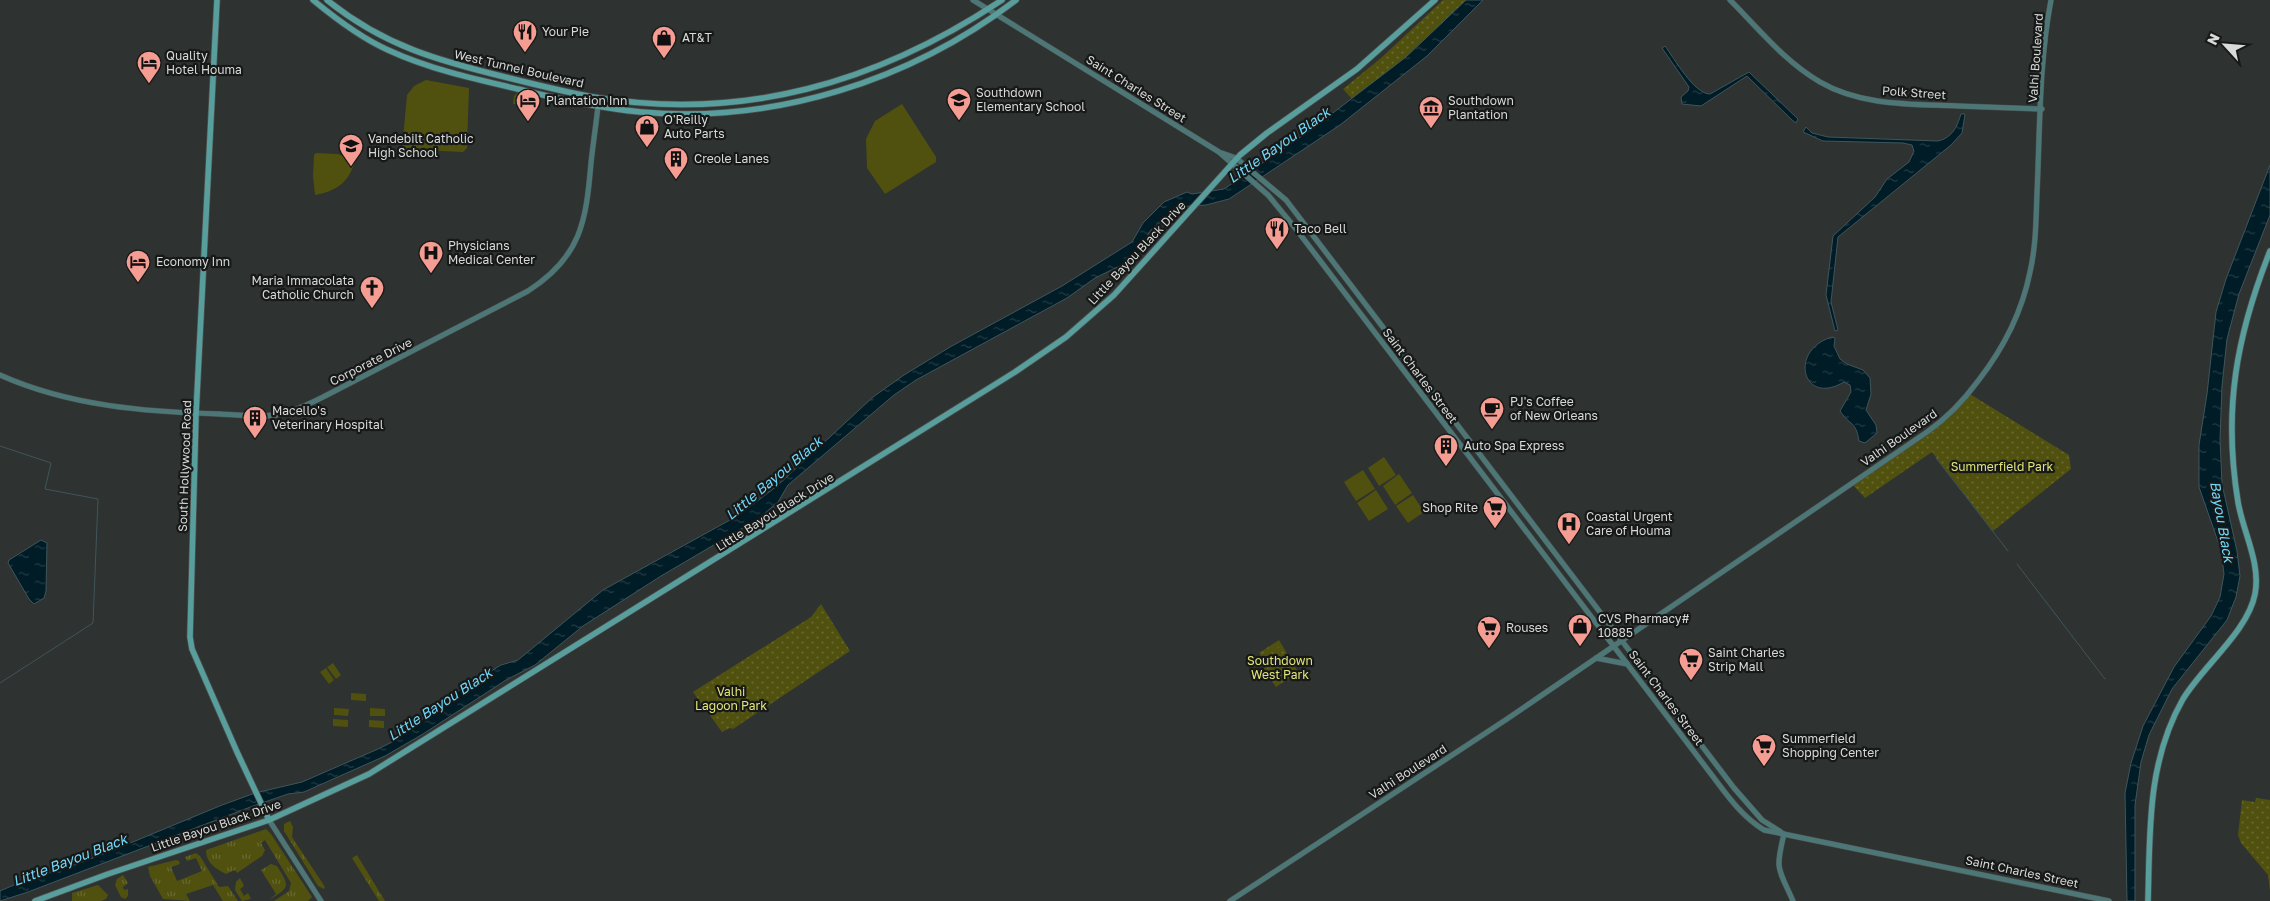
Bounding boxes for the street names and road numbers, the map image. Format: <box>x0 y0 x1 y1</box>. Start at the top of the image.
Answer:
street label: Valhi Boulevard <box>2025 13 2046 103</box>
street label: West Tunnel Boulevard <box>453 46 585 91</box>
street label: Saint Charles Street <box>1083 52 1189 126</box>
street label: Polk Street <box>1882 83 1947 102</box>
street label: Little Bayou Black Drive <box>1085 198 1189 308</box>
street label: Saint Charles Street <box>1380 325 1461 426</box>
street label: Corporate Drive <box>327 334 414 389</box>
street label: South Hollywood Road <box>175 400 194 532</box>
street label: Valhi Boulevard <box>1858 406 1940 469</box>
street label: Little Bayou Black Drive <box>713 469 837 554</box>
street label: Saint Charles Street <box>1626 647 1707 748</box>
street label: Valhi Boulevard <box>1366 741 1449 802</box>
street label: Little Bayou Black Drive <box>149 796 283 855</box>
street label: Saint Charles Street <box>1964 852 2080 891</box>

